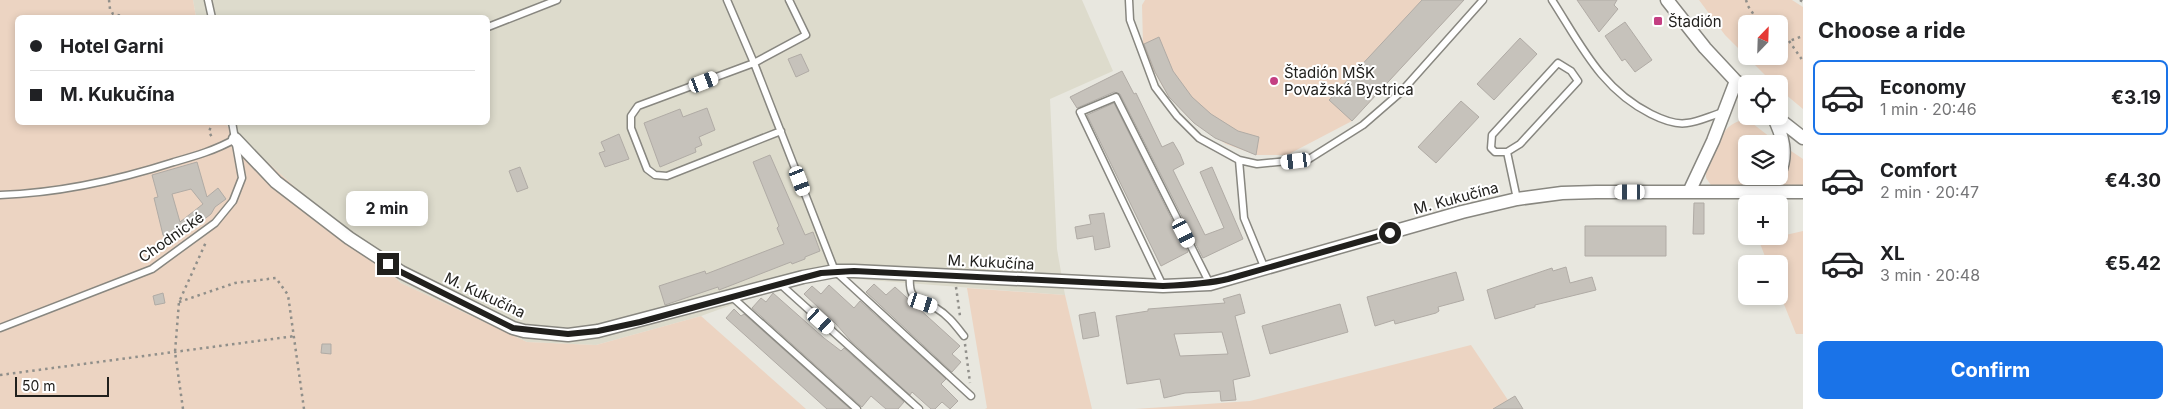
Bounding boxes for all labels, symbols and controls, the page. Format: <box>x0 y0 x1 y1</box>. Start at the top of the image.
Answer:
place label: Štadión <box>1668 12 1722 31</box>
marker: Štadión <box>1652 15 1664 27</box>
north arrow <box>1738 15 1788 65</box>
map controls <box>1738 15 1788 305</box>
text: Choose a ride <box>1818 17 1966 43</box>
text: Hotel Garni <box>60 35 164 58</box>
place label: Štadión MŠK Považská Bystrica <box>1284 63 1414 99</box>
car <box>687 70 720 94</box>
marker: Štadión MŠK Považská Bystrica <box>1268 75 1280 87</box>
button: locate <box>1738 75 1788 125</box>
icon: car <box>1820 75 1865 120</box>
text: Economy <box>1880 76 1966 99</box>
text: M. Kukučína <box>60 83 175 106</box>
text: €3.19 <box>2111 86 2161 109</box>
text: 1 min · 20:46 <box>1880 99 1977 119</box>
button: layers <box>1738 135 1788 185</box>
car <box>1280 152 1311 170</box>
icon: car <box>1820 158 1865 203</box>
text: Comfort <box>1880 159 1957 182</box>
car <box>787 164 812 198</box>
text: €4.30 <box>2105 169 2161 192</box>
street label: M. Kukučína <box>1411 178 1501 218</box>
text: 2 min · 20:47 <box>1880 182 1979 202</box>
car <box>1615 185 1645 200</box>
callout: 2 min <box>347 192 429 226</box>
button: + <box>1738 195 1788 245</box>
text: 2 min <box>366 198 408 218</box>
street label: Chodnické <box>135 208 207 266</box>
car <box>1170 216 1197 250</box>
route start <box>1379 222 1401 244</box>
icon: car <box>1820 241 1865 286</box>
text: XL <box>1880 242 1905 265</box>
street label: M. Kukučína <box>947 250 1035 274</box>
text: €5.42 <box>2105 252 2161 275</box>
route end <box>377 253 399 275</box>
button: − <box>1738 255 1788 305</box>
text: 3 min · 20:48 <box>1880 265 1980 285</box>
street label: M. Kukučína <box>442 268 528 322</box>
car <box>906 291 939 315</box>
car <box>804 305 837 337</box>
button: Confirm <box>1818 341 2163 399</box>
scale bar <box>15 374 109 397</box>
text: 50 m <box>22 377 56 394</box>

